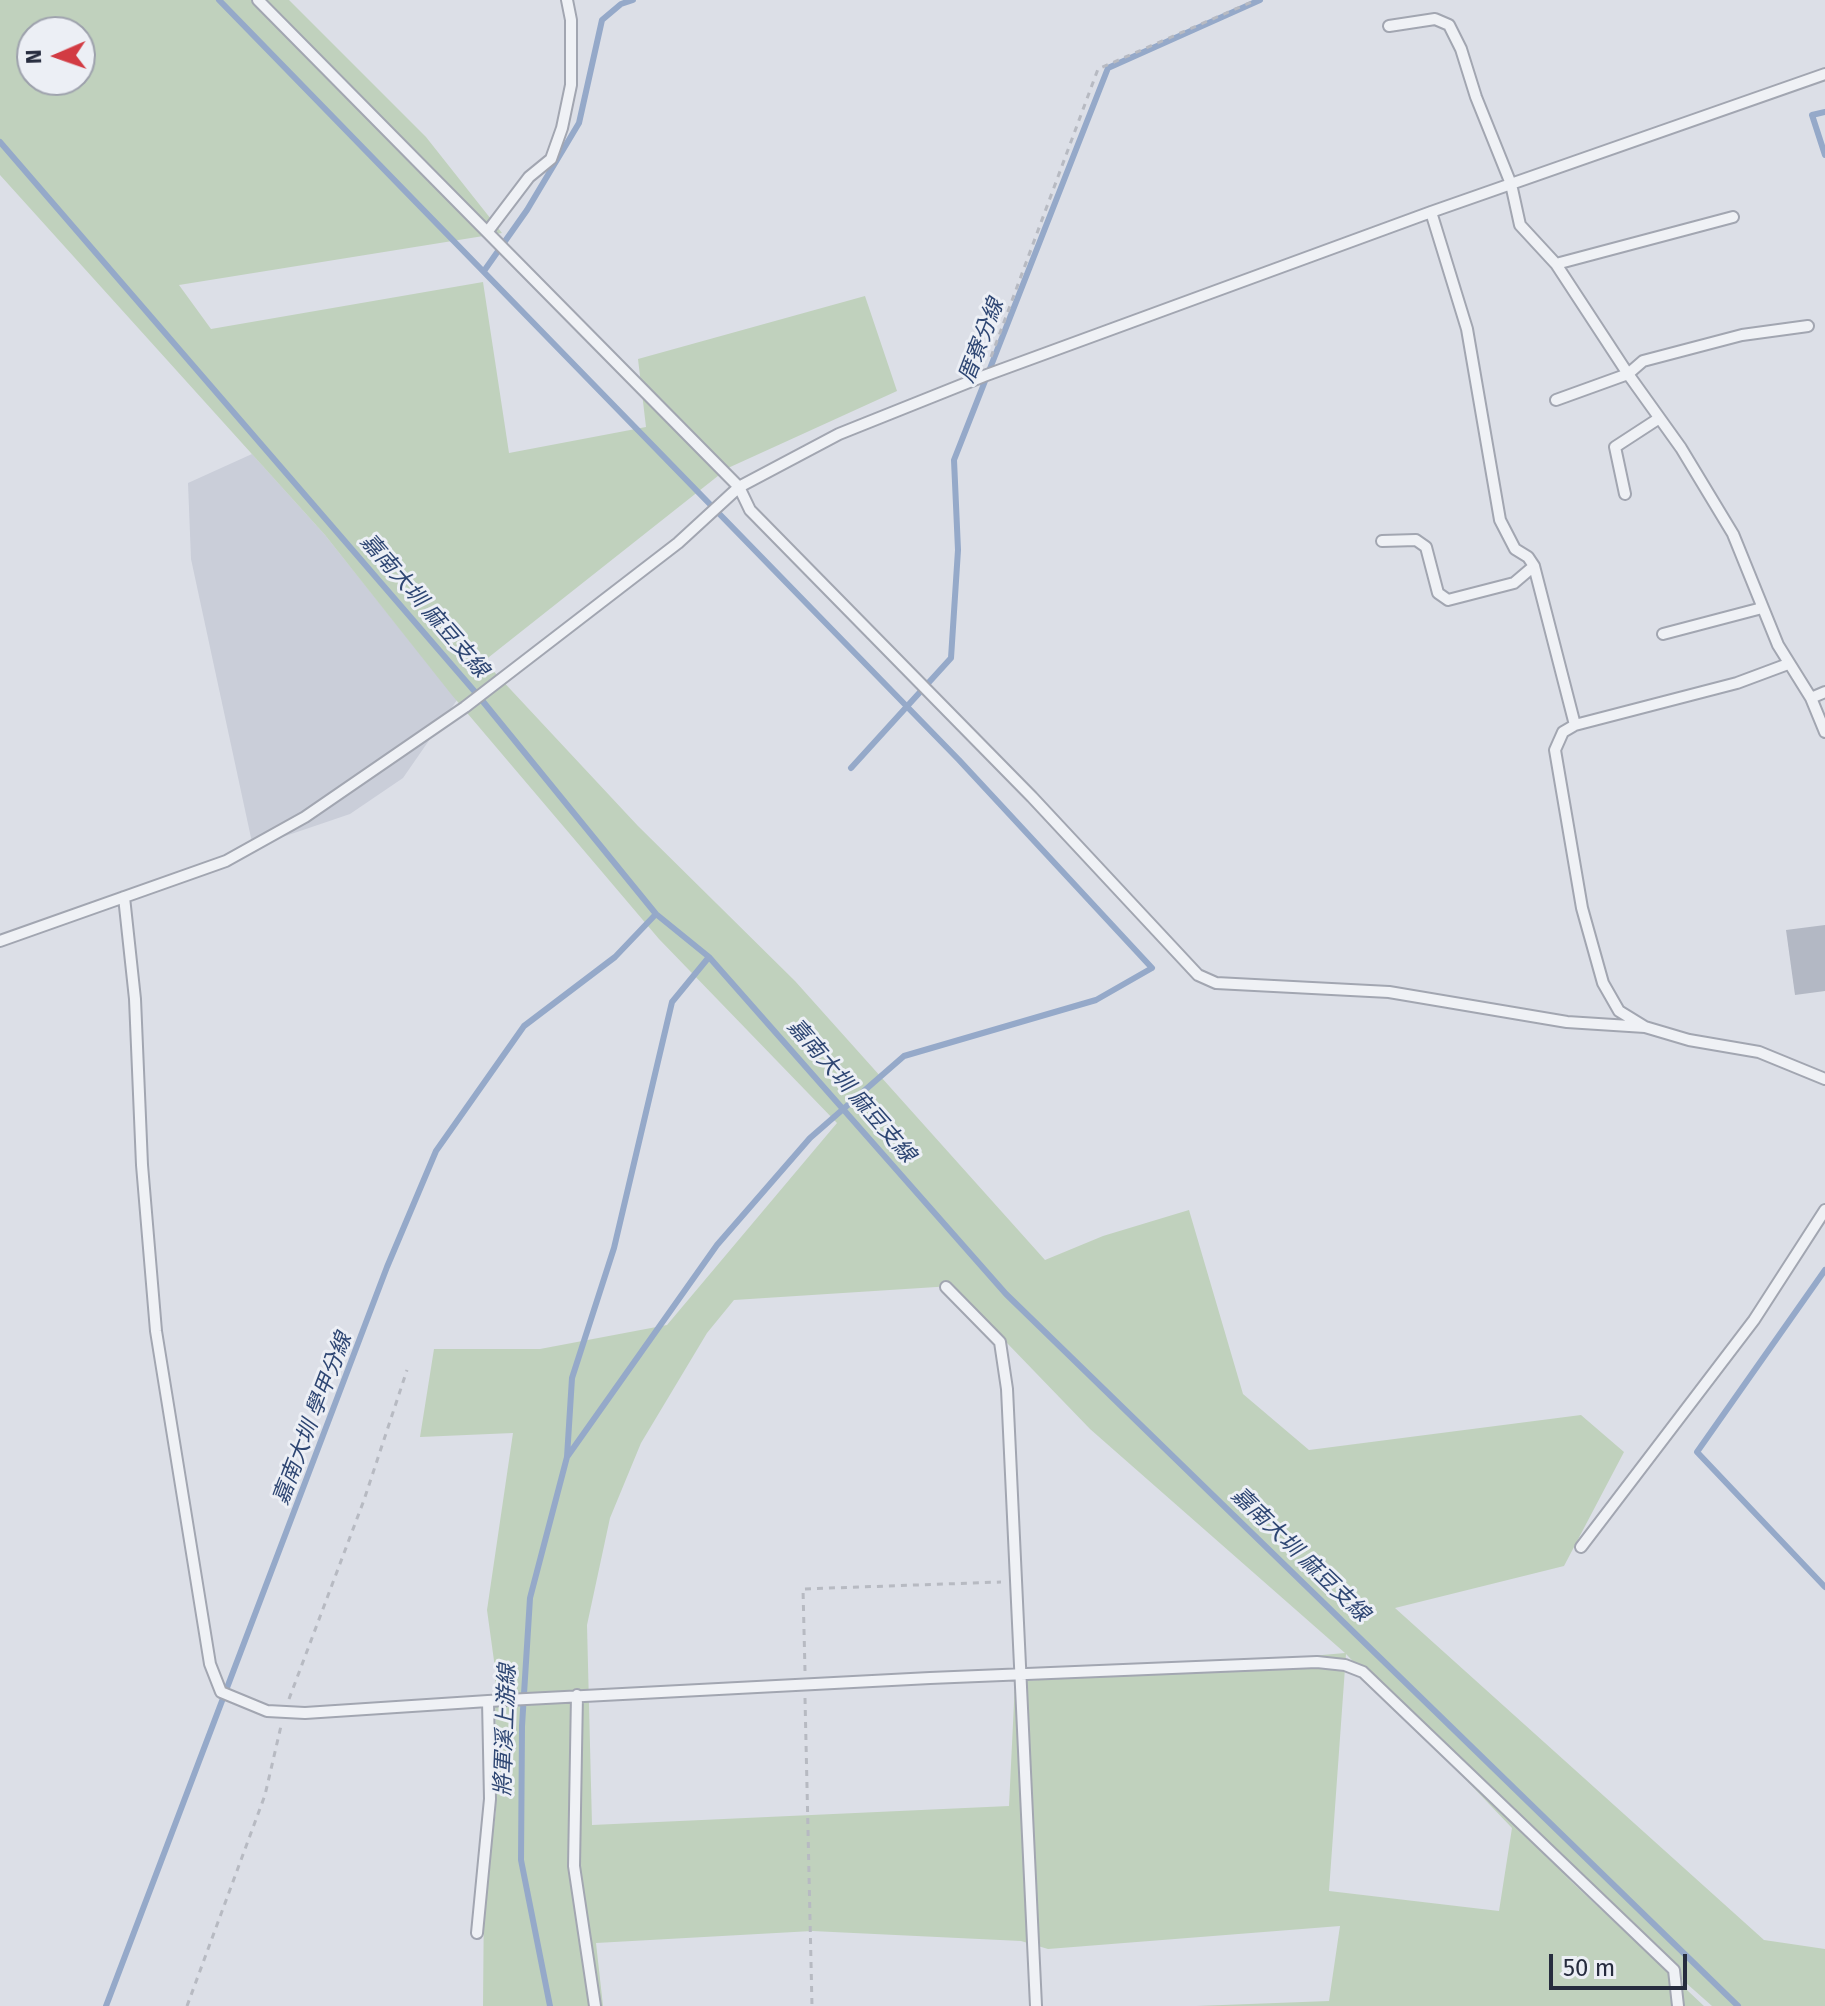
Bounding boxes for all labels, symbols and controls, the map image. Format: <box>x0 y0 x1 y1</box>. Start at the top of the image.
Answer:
north arrow <box>16 16 96 96</box>
text: N <box>20 49 47 65</box>
water label: 厝寮分線 <box>954 295 1010 387</box>
water label: 嘉南大圳 麻豆支線 <box>354 529 494 683</box>
water label: 嘉南大圳 麻豆支線 <box>781 1014 921 1168</box>
water label: 嘉南大圳 學甲分線 <box>268 1329 358 1509</box>
water label: 嘉南大圳 麻豆支線 <box>1225 1482 1375 1628</box>
water label: 將軍溪上游線 <box>491 1664 521 1796</box>
scale bar <box>1553 1938 1691 1988</box>
text: 50 m <box>1563 1954 1615 1982</box>

